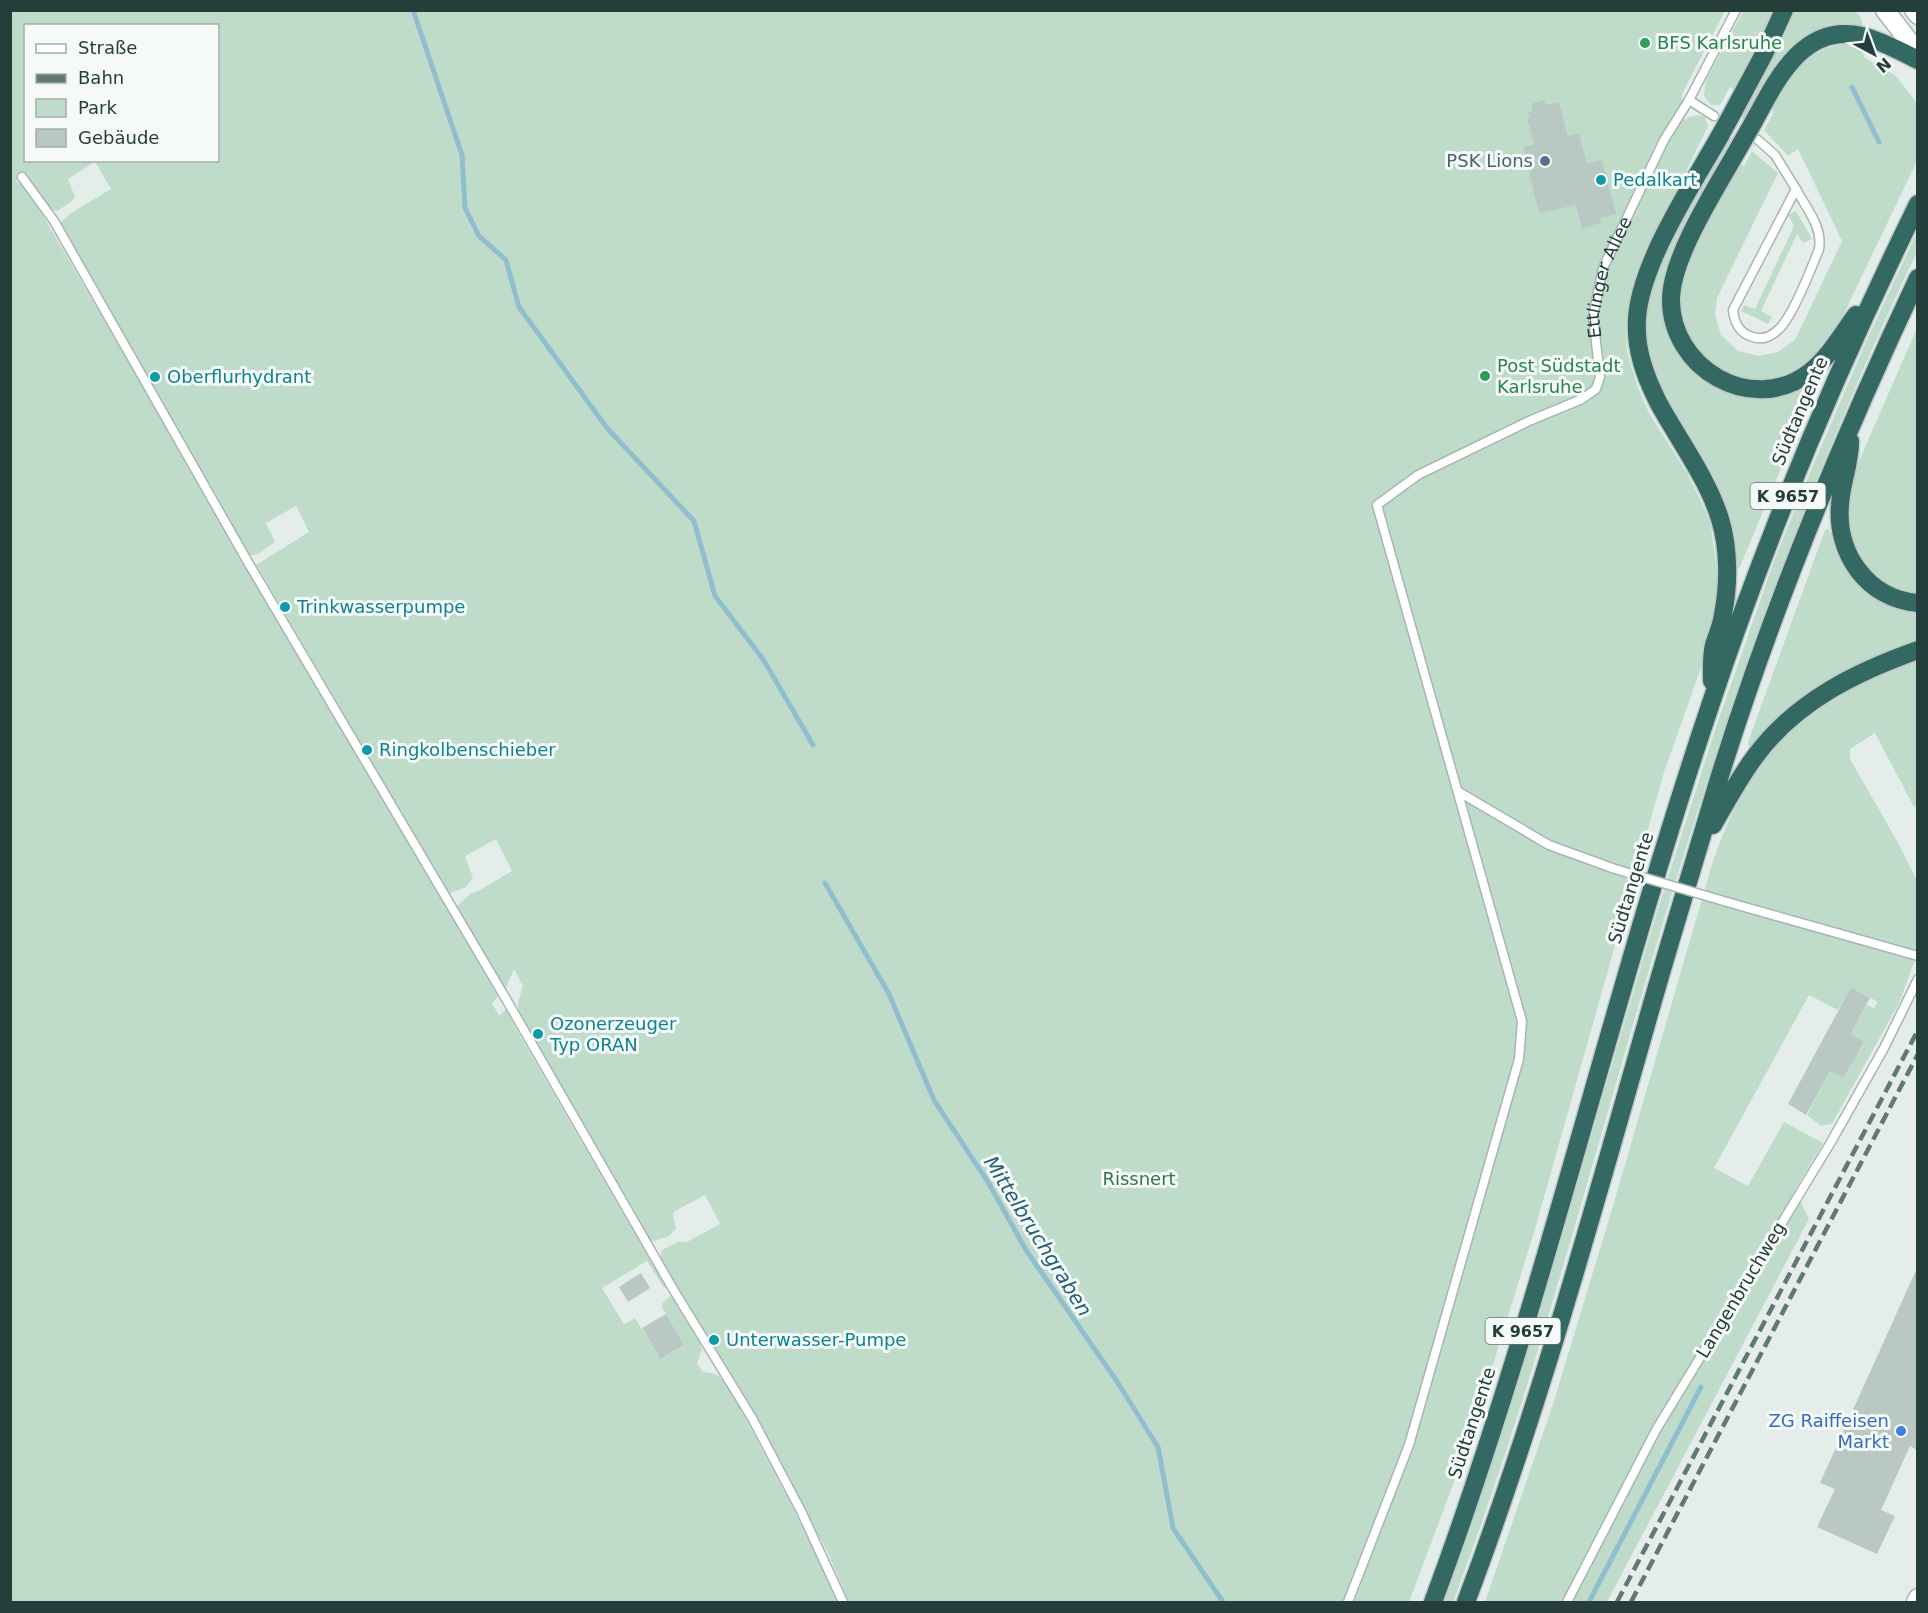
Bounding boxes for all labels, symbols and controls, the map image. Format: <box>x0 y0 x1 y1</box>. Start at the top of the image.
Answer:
legend <box>24 24 219 162</box>
north arrow <box>1844 24 1904 84</box>
place label: BFS Karlsruhe <box>1657 32 1782 53</box>
marker: BFS Karlsruhe <box>1638 36 1652 50</box>
text: Straße <box>78 37 137 58</box>
text: N <box>1872 53 1895 77</box>
text: Bahn <box>78 67 124 88</box>
text: Park <box>78 97 117 118</box>
text: Gebäude <box>78 127 159 148</box>
place label: PSK Lions <box>1446 150 1533 171</box>
marker: PSK Lions <box>1538 154 1552 168</box>
place label: Pedalkart <box>1613 169 1697 190</box>
marker: Pedalkart <box>1594 173 1608 187</box>
street label: Ettlinger Allee <box>1582 213 1636 339</box>
street label: Südtangente <box>1767 353 1832 468</box>
place label: Post Südstadt Karlsruhe <box>1497 355 1621 397</box>
place label: Oberflurhydrant <box>167 366 311 387</box>
marker: Post Südstadt Karlsruhe <box>1478 369 1492 383</box>
marker: Oberflurhydrant <box>148 370 162 384</box>
road number: K 9657 <box>1750 483 1826 509</box>
place label: Trinkwasserpumpe <box>296 596 465 617</box>
marker: Trinkwasserpumpe <box>278 600 292 614</box>
place label: Ringkolbenschieber <box>379 739 556 760</box>
marker: Ringkolbenschieber <box>360 743 374 757</box>
street label: Südtangente <box>1604 829 1657 946</box>
place label: Ozonerzeuger Typ ORAN <box>549 1013 677 1055</box>
marker: Ozonerzeuger Typ ORAN <box>531 1027 545 1041</box>
water label: Mittelbruchgraben <box>979 1151 1097 1321</box>
park label: Rissnert <box>1102 1168 1176 1189</box>
street label: Langenbruchweg <box>1692 1218 1790 1362</box>
road number: K 9657 <box>1486 1318 1561 1344</box>
place label: Unterwasser-Pumpe <box>726 1329 906 1350</box>
marker: Unterwasser-Pumpe <box>707 1333 721 1347</box>
street label: Südtangente <box>1444 1365 1499 1481</box>
place label: ZG Raiffeisen Markt <box>1769 1410 1889 1452</box>
marker: ZG Raiffeisen Markt <box>1894 1424 1908 1438</box>

